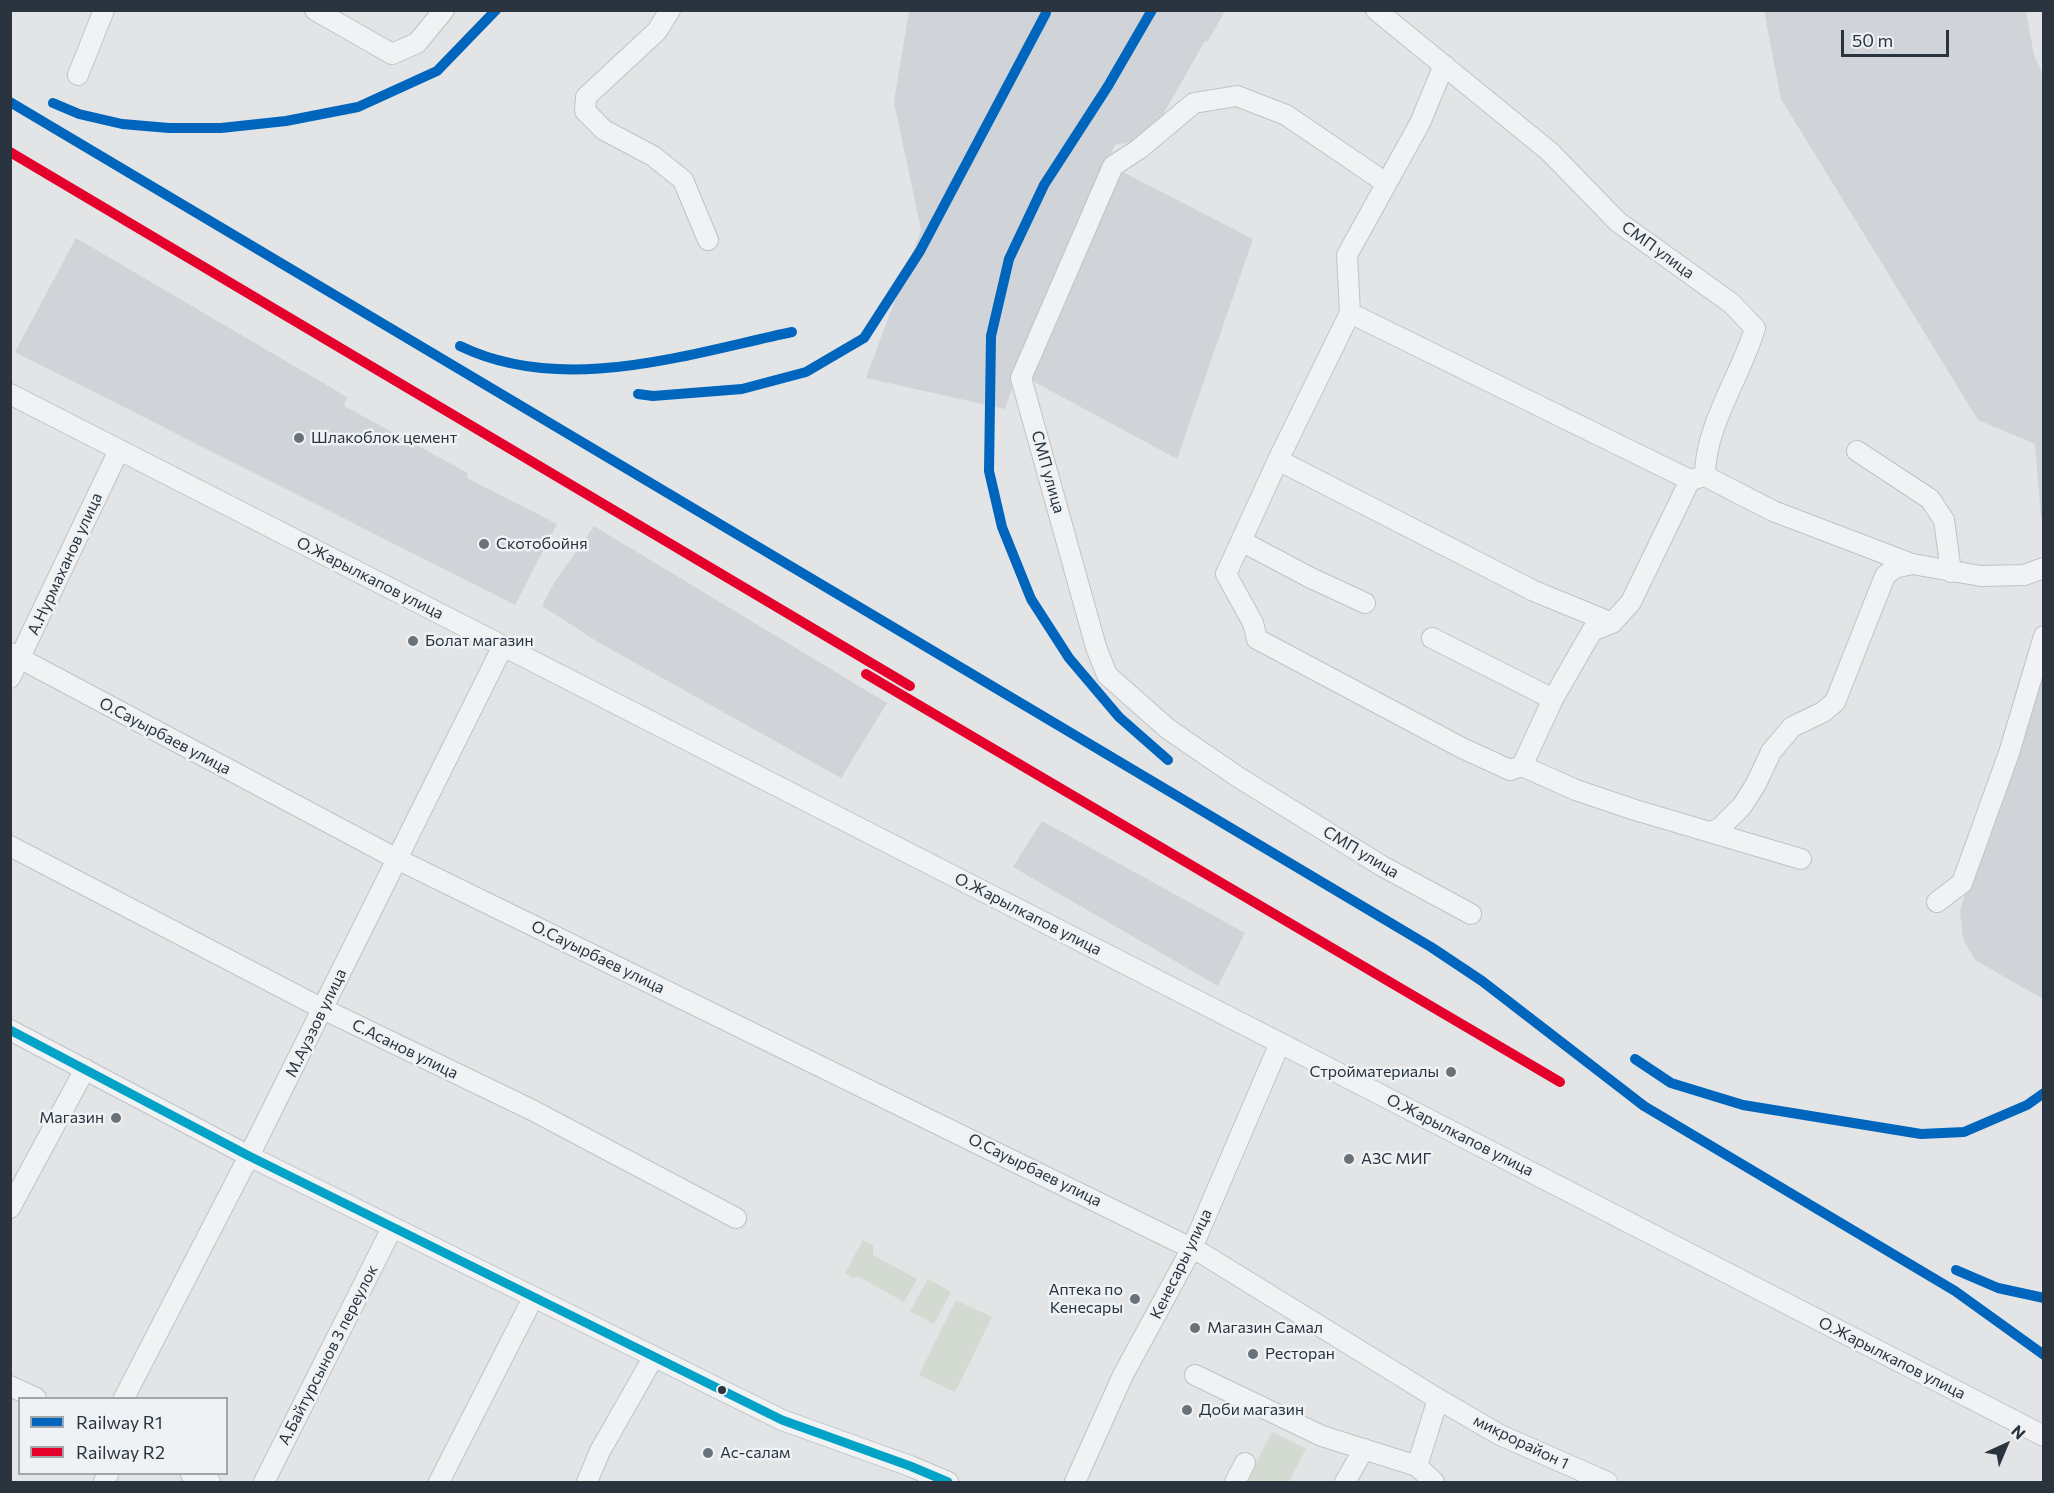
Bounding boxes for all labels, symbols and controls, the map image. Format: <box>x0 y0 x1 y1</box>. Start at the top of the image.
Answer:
scale bar <box>1844 18 1952 56</box>
text: 50 m <box>1852 29 1893 51</box>
street label: СМП улица <box>1618 217 1698 283</box>
place label: Шлакоблок цемент <box>311 428 457 448</box>
street label: СМП улица <box>1027 428 1069 516</box>
marker: Шлакоблок цемент <box>292 431 306 445</box>
street label: А.Нурмаханов улица <box>24 490 106 638</box>
street label: О.Жарылкапов улица <box>293 533 447 623</box>
place label: Скотобойня <box>496 534 588 554</box>
marker: Скотобойня <box>477 537 491 551</box>
place label: Болат магазин <box>425 631 534 651</box>
marker: Болат магазин <box>406 634 420 648</box>
street label: О.Сауырбаев улица <box>96 693 234 779</box>
street label: СМП улица <box>1320 822 1402 882</box>
street label: О.Жарылкапов улица <box>951 869 1105 959</box>
street label: О.Сауырбаев улица <box>528 916 668 998</box>
street label: М.Ауэзов улица <box>281 966 351 1080</box>
street label: С.Асанов улица <box>349 1015 461 1083</box>
place label: Стройматериалы <box>1309 1062 1439 1082</box>
marker: Стройматериалы <box>1444 1065 1458 1079</box>
street label: О.Жарылкапов улица <box>1383 1090 1537 1180</box>
place label: Магазин <box>39 1108 104 1128</box>
marker: Магазин <box>109 1111 123 1125</box>
street label: О.Сауырбаев улица <box>965 1129 1105 1211</box>
place label: АЗС МИГ <box>1361 1149 1432 1169</box>
marker: АЗС МИГ <box>1342 1152 1356 1166</box>
street label: Кенесары улица <box>1146 1206 1216 1322</box>
street label: А.Байтурсынов 3 переулок <box>274 1262 382 1448</box>
place label: Аптека по Кенесары <box>1048 1280 1123 1318</box>
marker: Аптека по Кенесары <box>1128 1292 1142 1306</box>
street label: О.Жарылкапов улица <box>1815 1313 1969 1403</box>
place label: Магазин Самал <box>1207 1318 1323 1338</box>
marker: Магазин Самал <box>1188 1321 1202 1335</box>
place label: Ресторан <box>1265 1344 1335 1364</box>
marker: Ресторан <box>1246 1347 1260 1361</box>
unlabelled marker <box>716 1384 728 1396</box>
legend <box>18 1397 228 1475</box>
place label: Доби магазин <box>1199 1400 1304 1420</box>
marker: Доби магазин <box>1180 1403 1194 1417</box>
text: Railway R1 <box>76 1411 163 1433</box>
street label: микрорайон 1 <box>1470 1411 1572 1473</box>
north arrow <box>1976 1415 2036 1475</box>
text: N <box>2008 1421 2030 1443</box>
text: Railway R2 <box>76 1441 165 1463</box>
place label: Ас-салам <box>720 1443 790 1463</box>
marker: Ас-салам <box>701 1446 715 1460</box>

